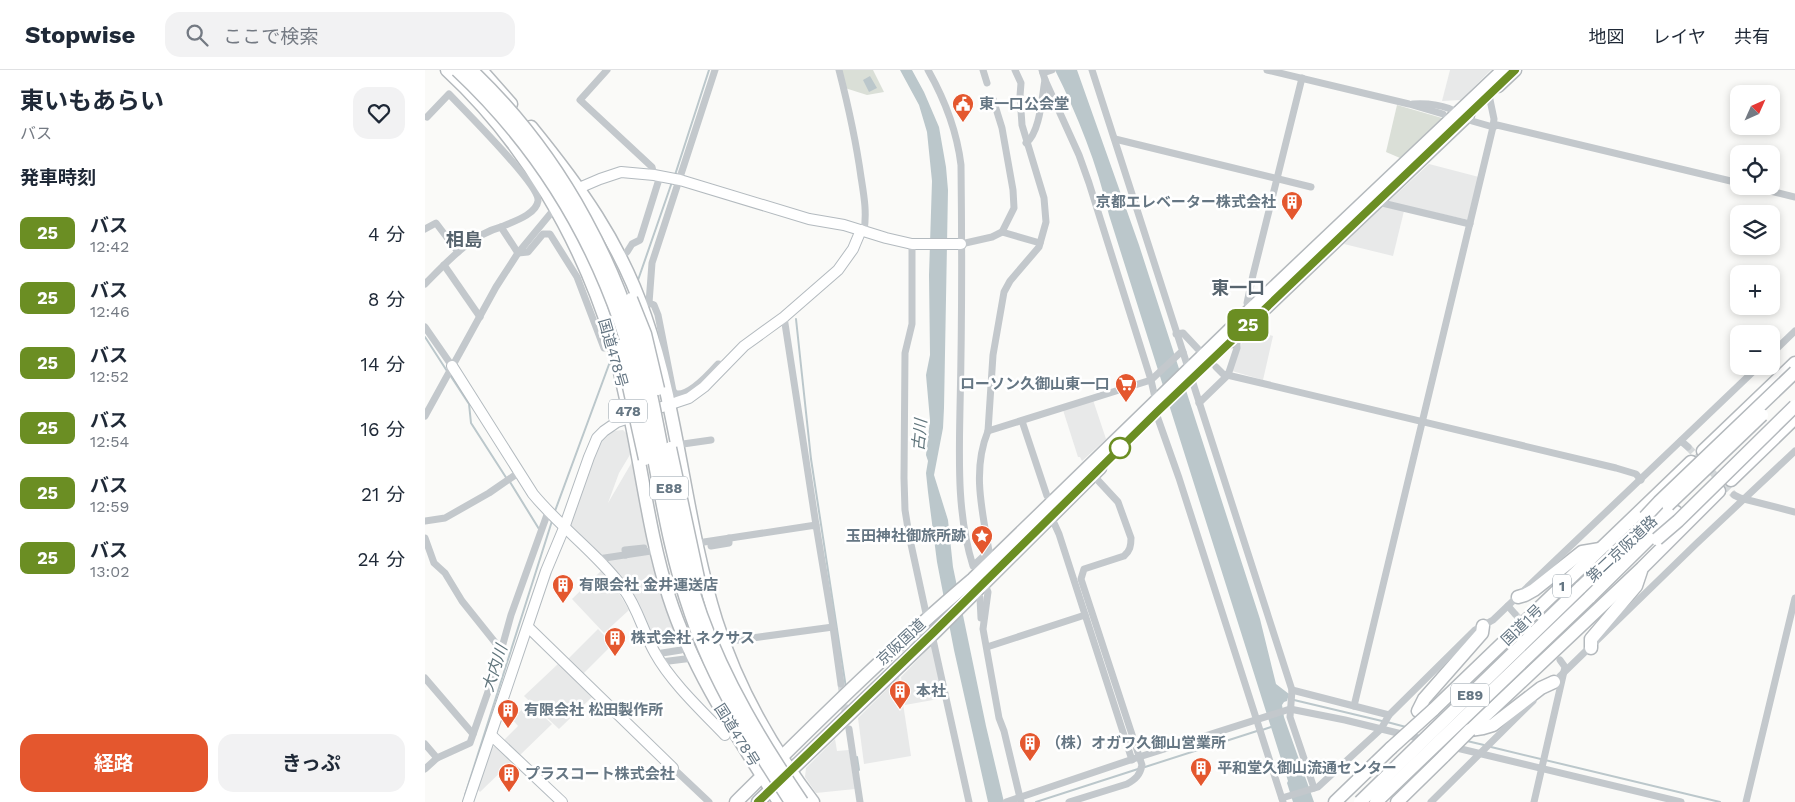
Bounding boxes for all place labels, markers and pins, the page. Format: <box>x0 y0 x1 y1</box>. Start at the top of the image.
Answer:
public building icon: 東一口公会堂 <box>951 92 975 123</box>
place label: 東一口公会堂 <box>979 95 1069 113</box>
building icon: 京都エレベーター株式会社 <box>1280 190 1304 221</box>
place label: 京都エレベーター株式会社 <box>1096 193 1276 211</box>
supermarket icon: ローソン久御山東一口 <box>1114 372 1138 403</box>
place label: ローソン久御山東一口 <box>960 375 1110 393</box>
unlabelled marker <box>1109 437 1131 459</box>
place icon: 玉田神社御旅所跡 <box>970 524 994 555</box>
place label: 玉田神社御旅所跡 <box>846 527 966 545</box>
building icon: 有限会社 金井運送店 <box>551 573 575 604</box>
place label: 有限会社 金井運送店 <box>579 576 718 594</box>
building icon: 株式会社 ネクサス <box>603 626 627 657</box>
place label: 株式会社 ネクサス <box>631 629 755 647</box>
building icon: 本社 <box>888 679 912 710</box>
place label: 本社 <box>916 682 946 700</box>
building icon: 有限会社 松田製作所 <box>496 698 520 729</box>
place label: 有限会社 松田製作所 <box>524 701 663 719</box>
building icon: （株）オガワ久御山営業所 <box>1018 731 1042 762</box>
place label: （株）オガワ久御山営業所 <box>1046 734 1226 752</box>
building icon: 平和堂久御山流通センター <box>1189 756 1213 787</box>
place label: 平和堂久御山流通センター <box>1217 759 1397 777</box>
building icon: プラスコート株式会社 <box>497 762 521 793</box>
place label: プラスコート株式会社 <box>525 765 675 783</box>

